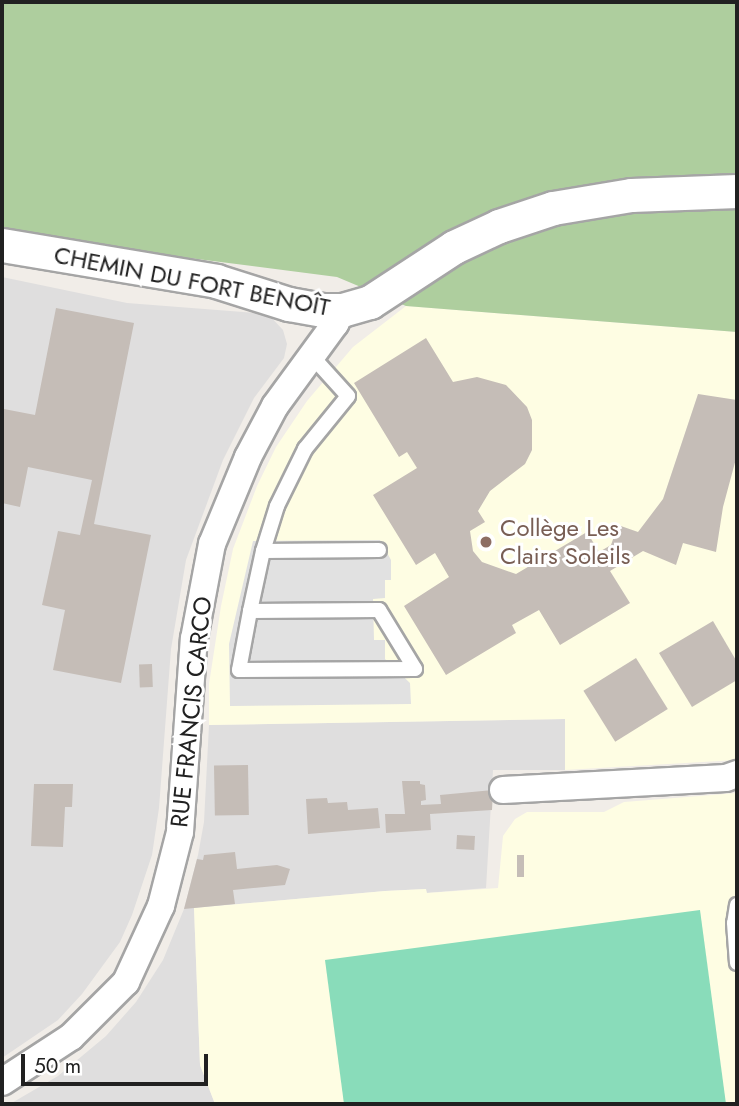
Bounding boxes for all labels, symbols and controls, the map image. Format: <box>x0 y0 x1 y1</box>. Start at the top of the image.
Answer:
street label: CHEMIN DU FORT BENOÎT <box>52 240 332 322</box>
place label: Collège Les Clairs Soleils <box>500 514 630 570</box>
marker: Collège Les Clairs Soleils <box>478 534 494 550</box>
street label: RUE FRANCIS CARCO <box>165 595 217 829</box>
scale bar <box>24 1040 212 1084</box>
text: 50 m <box>34 1051 81 1081</box>

